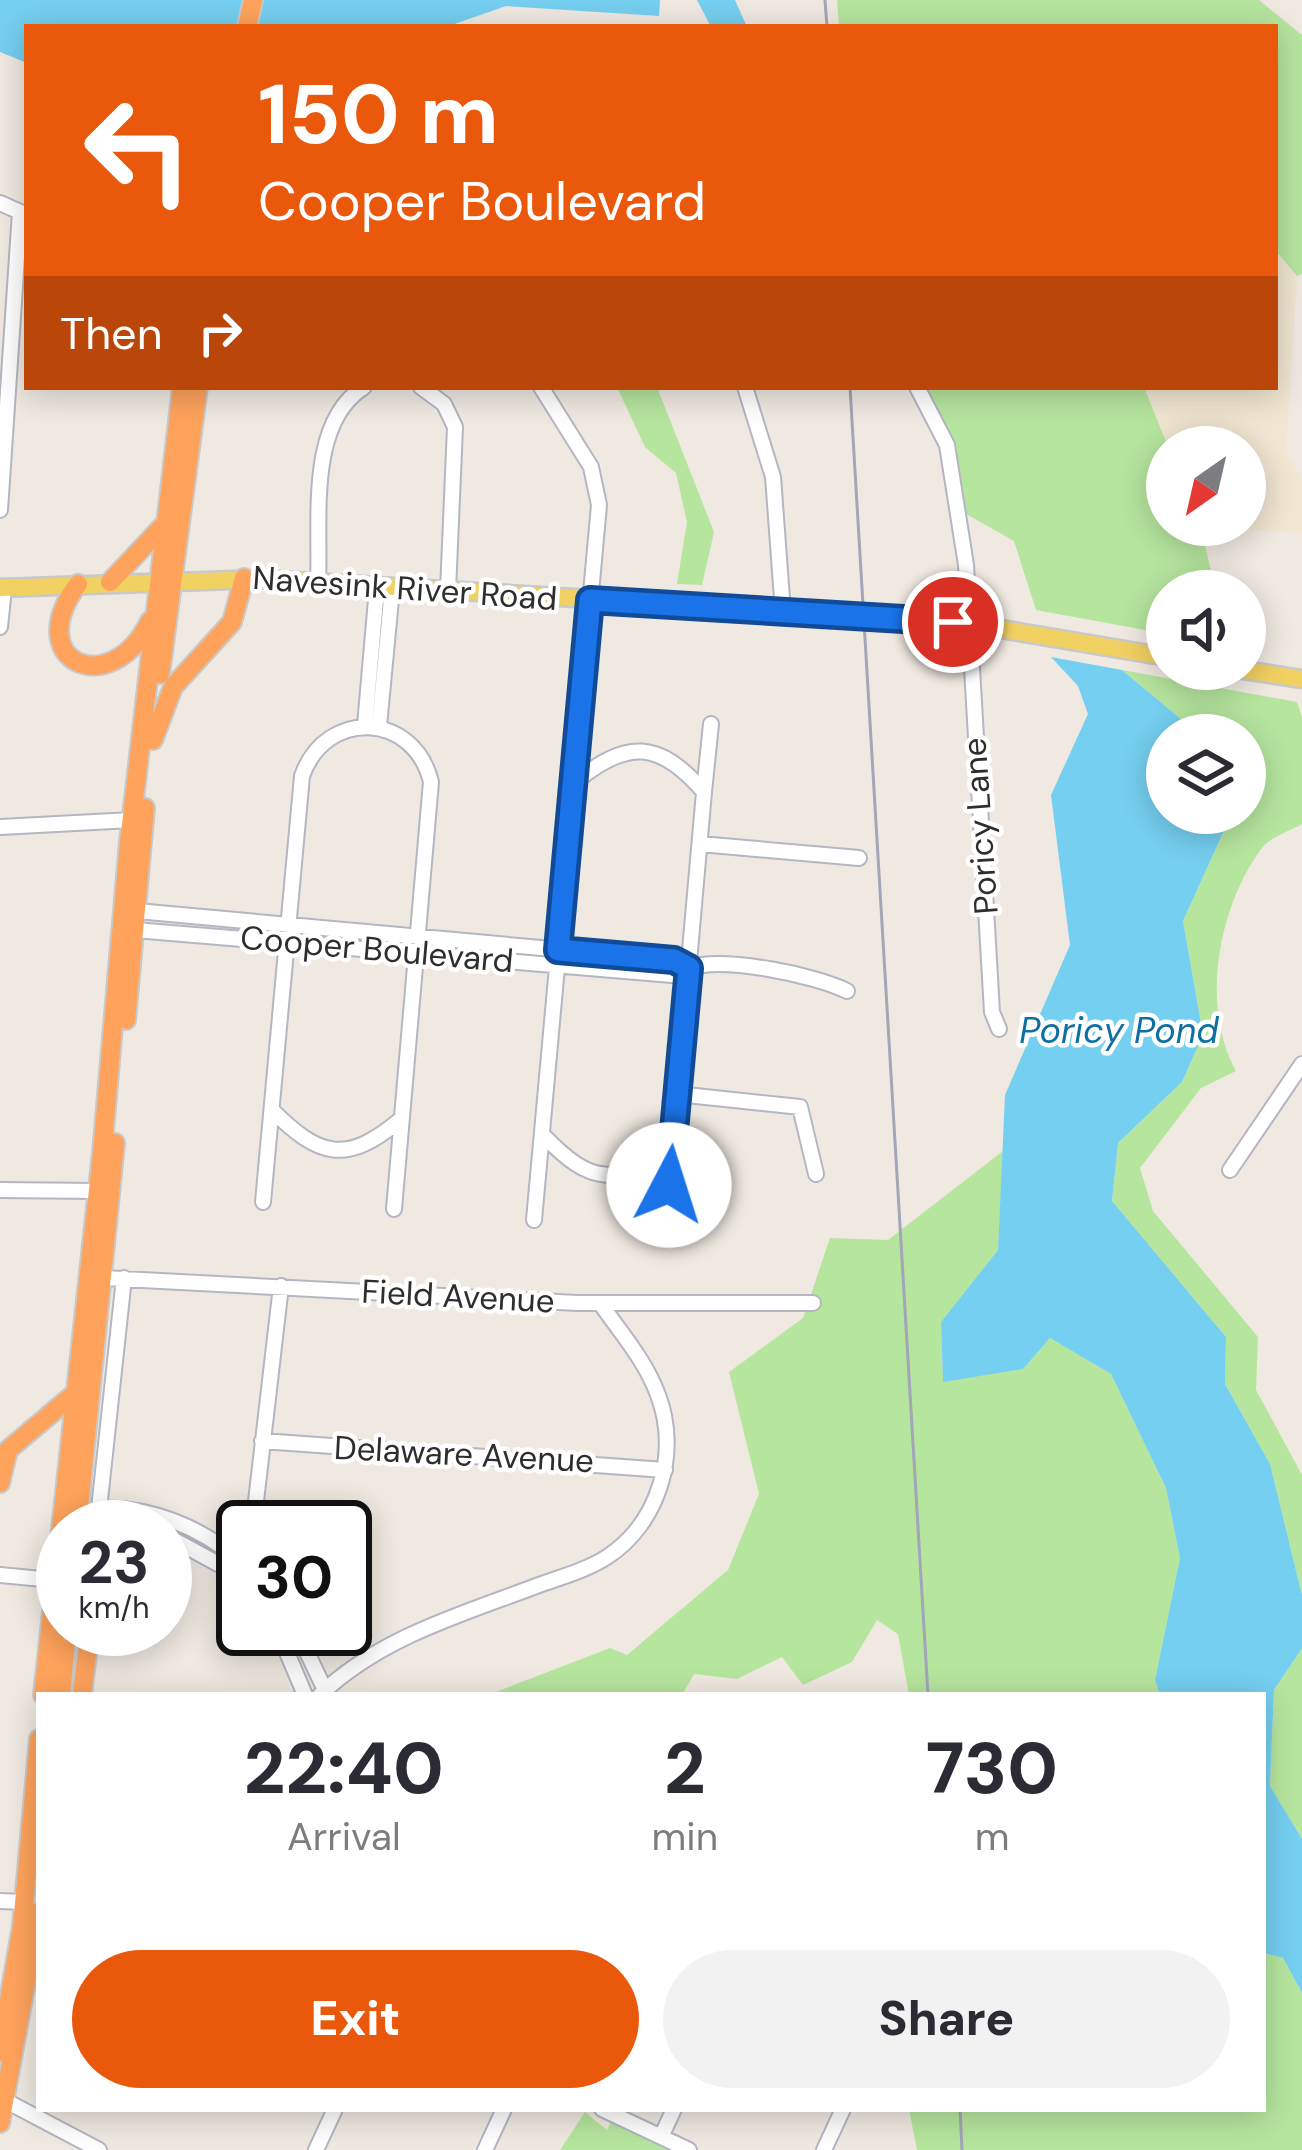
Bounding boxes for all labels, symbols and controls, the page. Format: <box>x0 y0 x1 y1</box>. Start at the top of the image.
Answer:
text: 150 m <box>258 60 499 169</box>
icon: left <box>60 72 216 228</box>
text: Cooper Boulevard <box>258 166 706 237</box>
icon: right <box>187 300 253 366</box>
text: Then <box>60 304 163 363</box>
north arrow <box>1146 426 1266 546</box>
map controls <box>1146 426 1266 834</box>
street label: Navesink River Road <box>251 556 559 620</box>
button: sound <box>1146 570 1266 690</box>
pin <box>902 571 1004 673</box>
icon: arrive <box>920 589 986 655</box>
button: layers <box>1146 714 1266 834</box>
street label: Poricy Lane <box>952 736 1008 916</box>
street label: Cooper Boulevard <box>239 916 515 982</box>
water label: Poricy Pond <box>1019 1007 1219 1054</box>
position arrow <box>606 1122 732 1248</box>
street label: Field Avenue <box>360 1269 556 1323</box>
street label: Delaware Avenue <box>333 1426 595 1482</box>
speed limit sign: 30 <box>216 1500 372 1656</box>
text: 23 <box>79 1523 149 1602</box>
text: km/h <box>79 1588 149 1627</box>
text: 22:40 <box>244 1722 444 1815</box>
text: 2 <box>664 1722 706 1815</box>
text: 730 <box>926 1722 1058 1815</box>
text: Arrival <box>287 1811 401 1862</box>
text: min <box>652 1811 718 1862</box>
text: m <box>975 1811 1009 1862</box>
button: Exit <box>72 1950 639 2088</box>
button: Share <box>663 1950 1230 2088</box>

